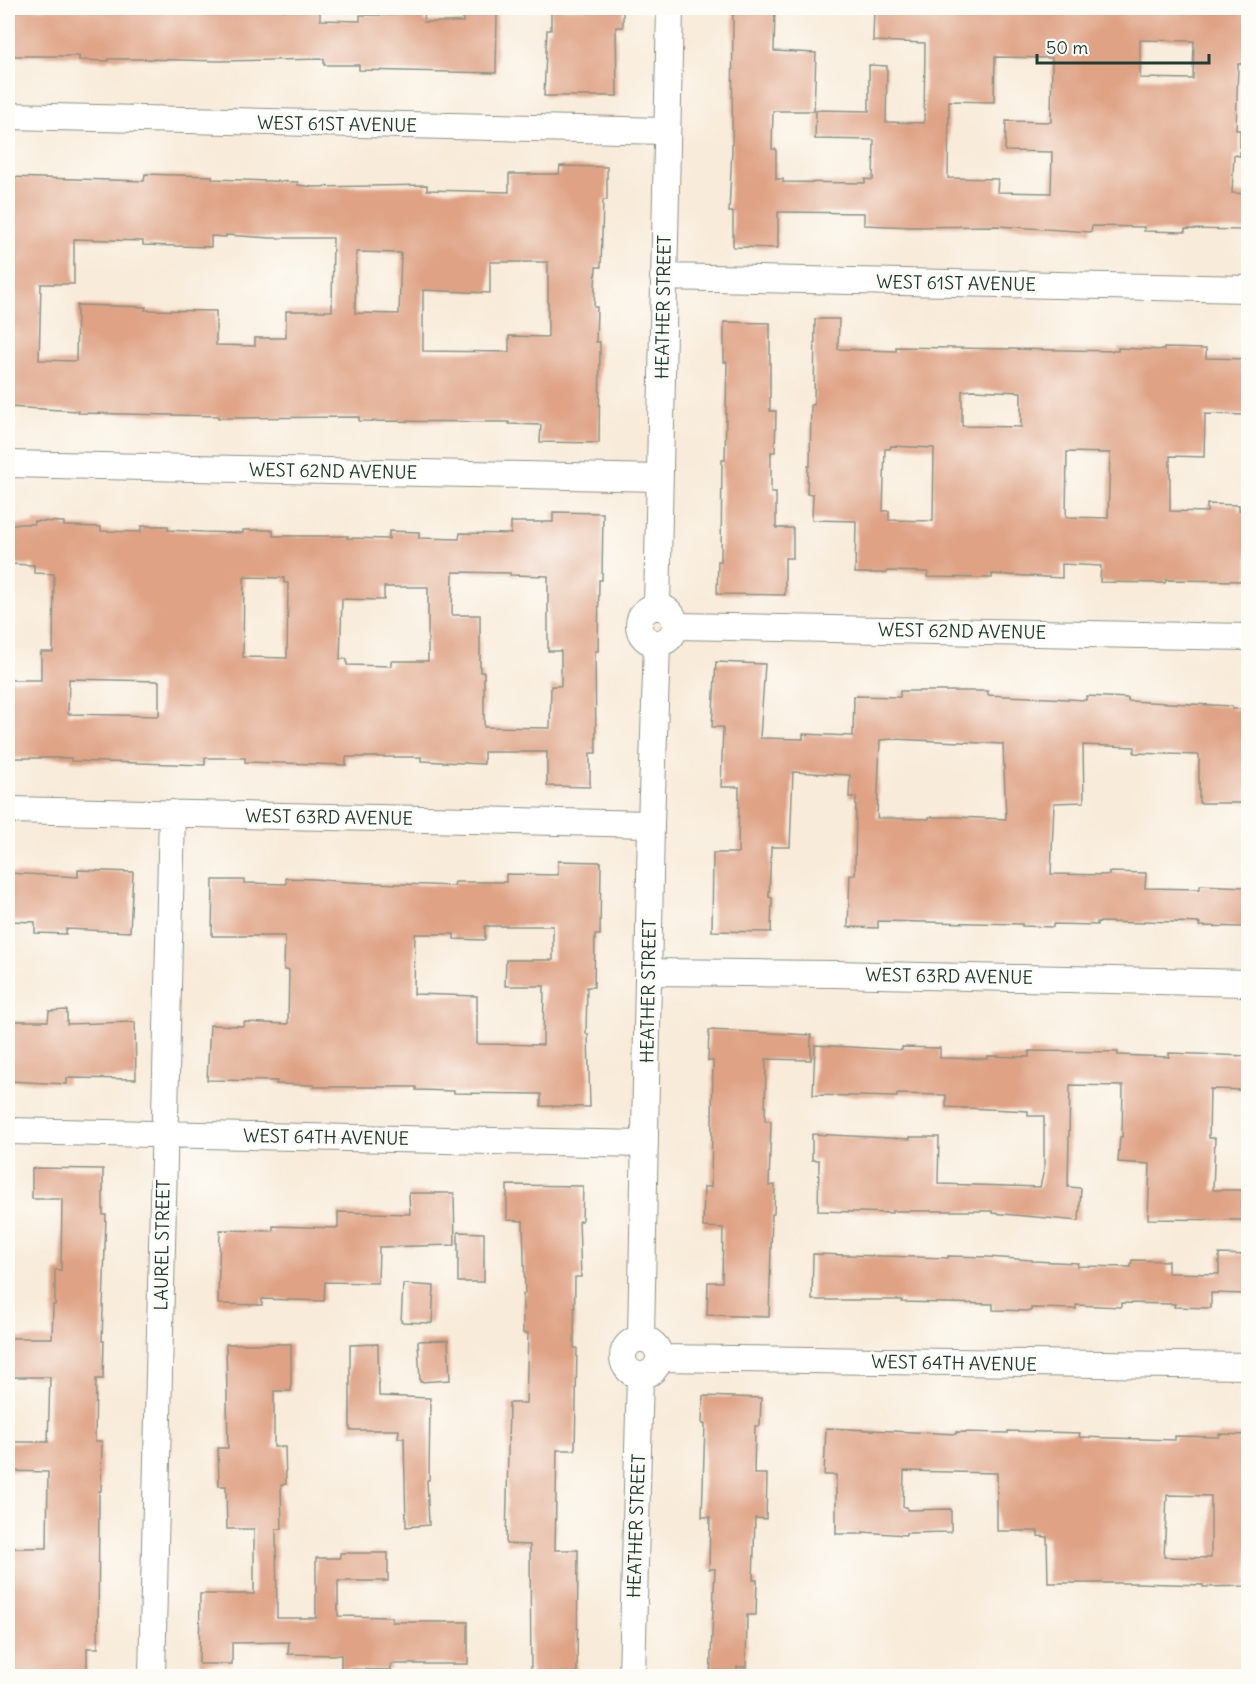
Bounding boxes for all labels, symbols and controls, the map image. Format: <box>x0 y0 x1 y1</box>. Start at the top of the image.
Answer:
scale bar <box>1037 27 1210 65</box>
text: 50 m <box>1046 36 1088 59</box>
street label: WEST 61ST AVENUE <box>257 111 417 137</box>
street label: HEATHER STREET <box>650 235 676 379</box>
street label: WEST 61ST AVENUE <box>876 270 1036 296</box>
street label: WEST 62ND AVENUE <box>249 458 417 484</box>
street label: WEST 62ND AVENUE <box>878 618 1046 644</box>
street label: WEST 63RD AVENUE <box>245 804 413 830</box>
street label: HEATHER STREET <box>635 919 661 1063</box>
street label: WEST 63RD AVENUE <box>865 963 1033 989</box>
street label: WEST 64TH AVENUE <box>243 1124 409 1150</box>
street label: LAUREL STREET <box>149 1179 175 1311</box>
street label: WEST 64TH AVENUE <box>871 1350 1037 1376</box>
street label: HEATHER STREET <box>622 1454 650 1598</box>

